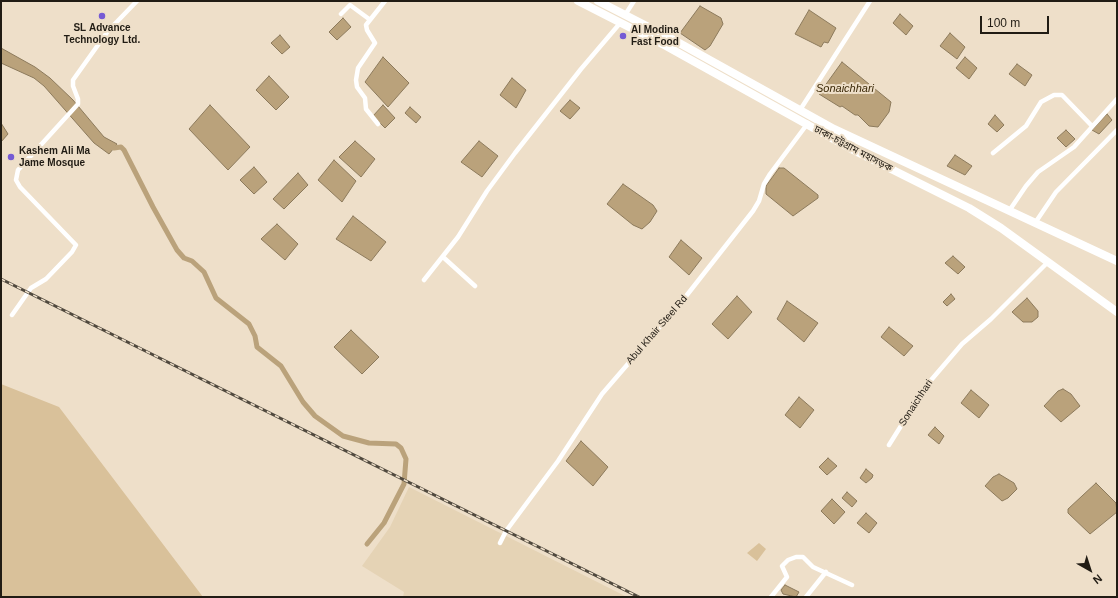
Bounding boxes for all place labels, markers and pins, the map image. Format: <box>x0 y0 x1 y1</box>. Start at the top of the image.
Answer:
marker: SL Advance Technology Ltd. <box>97 11 107 21</box>
place label: SL Advance Technology Ltd. <box>64 22 140 46</box>
place label: Al Modina Fast Food <box>631 24 679 48</box>
marker: Al Modina Fast Food <box>618 31 628 41</box>
place label: Kashem Ali Ma Jame Mosque <box>19 145 90 168</box>
marker: Kashem Ali Ma Jame Mosque <box>6 152 16 162</box>

